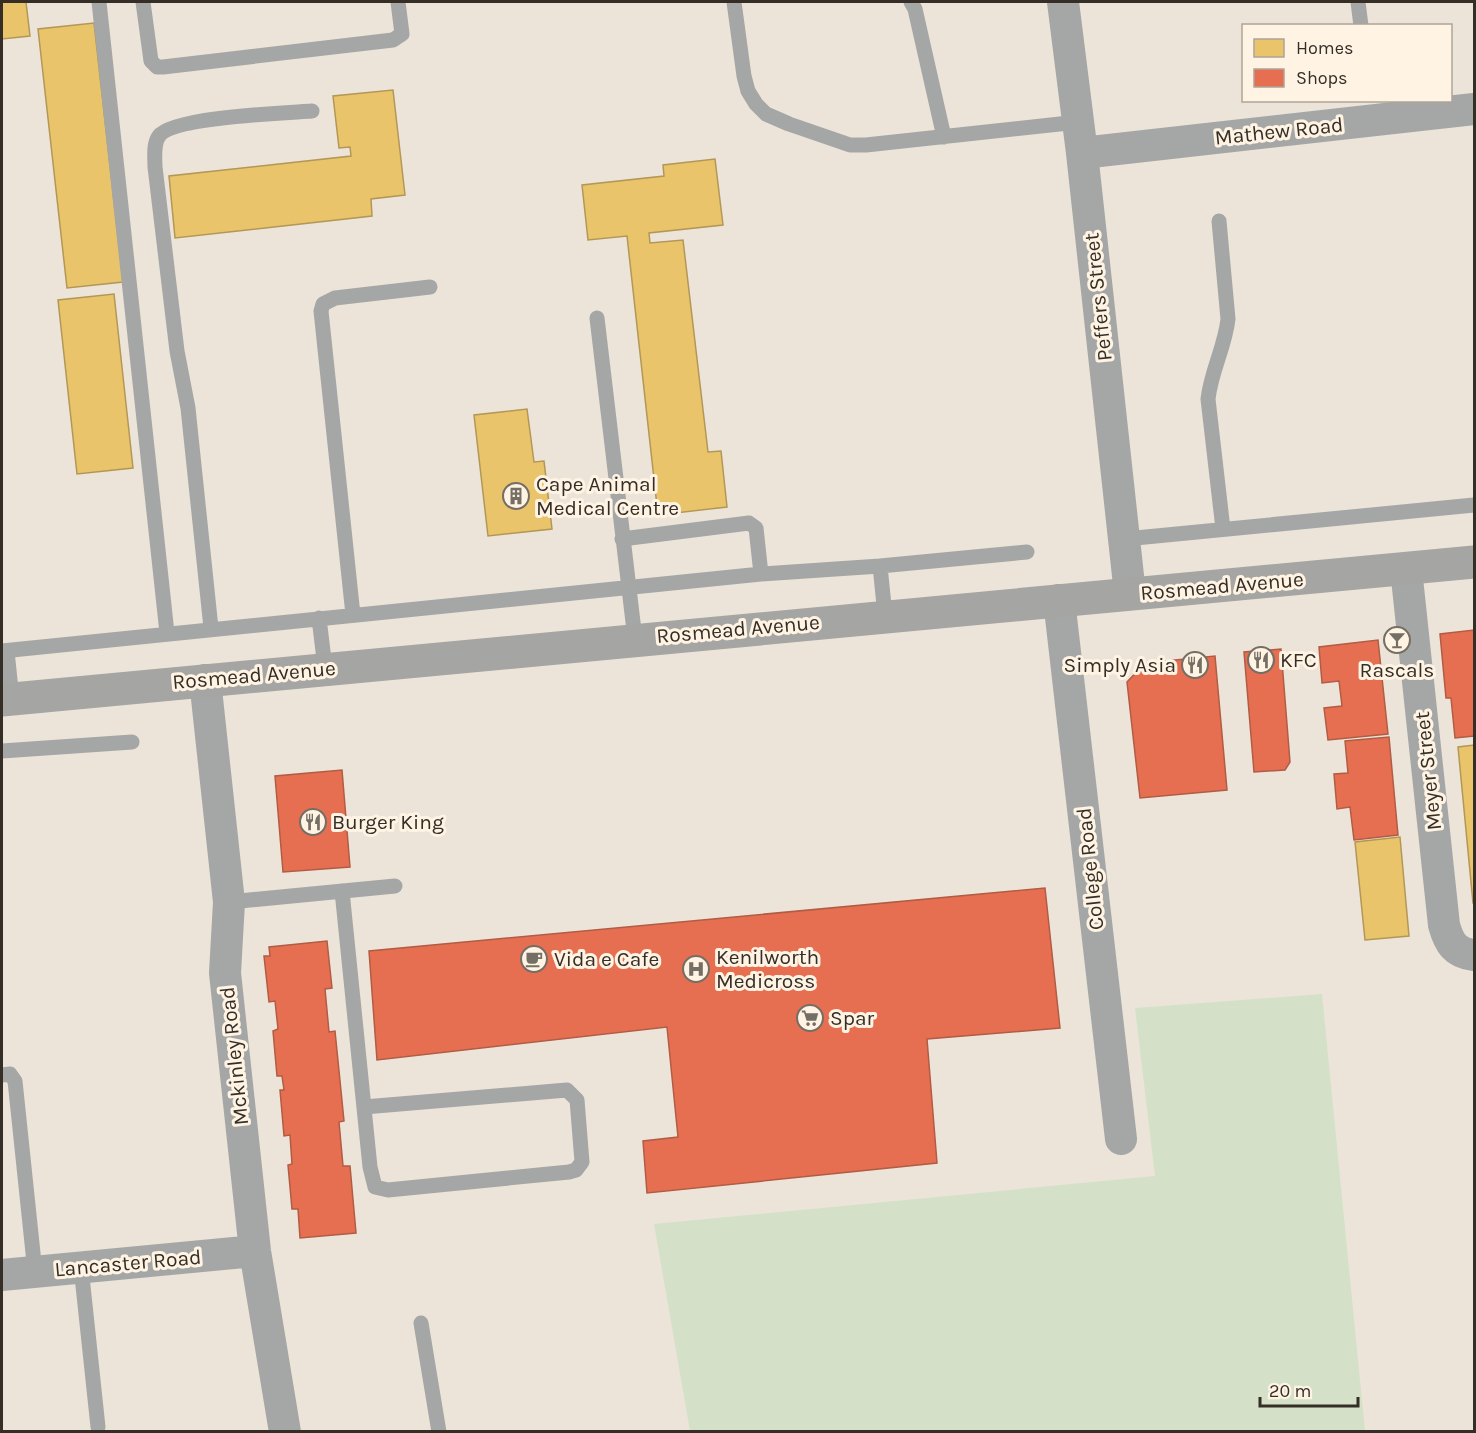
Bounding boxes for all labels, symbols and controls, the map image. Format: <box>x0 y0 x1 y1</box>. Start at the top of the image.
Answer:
legend <box>1242 24 1452 102</box>
text: Homes <box>1296 37 1353 59</box>
text: Shops <box>1296 67 1348 89</box>
street label: Mathew Road <box>1213 112 1345 150</box>
street label: Peffers Street <box>1079 232 1117 362</box>
place label: Cape Animal Medical Centre <box>536 472 679 520</box>
building icon: Cape Animal Medical Centre <box>501 481 531 511</box>
street label: Rosmead Avenue <box>1139 567 1305 605</box>
street label: Rosmead Avenue <box>655 610 821 648</box>
bar icon: Rascals <box>1382 625 1412 655</box>
restaurant icon: KFC <box>1246 645 1276 675</box>
place label: KFC <box>1280 648 1317 672</box>
restaurant icon: Simply Asia <box>1180 650 1210 680</box>
place label: Simply Asia <box>1064 653 1176 677</box>
street label: Rosmead Avenue <box>171 656 337 694</box>
place label: Rascals <box>1360 658 1434 682</box>
street label: Meyer Street <box>1410 710 1446 832</box>
restaurant icon: Burger King <box>298 807 328 837</box>
street label: College Road <box>1072 807 1108 931</box>
place label: Burger King <box>332 810 444 834</box>
cafe icon: Vida e Cafe <box>519 944 549 974</box>
place label: Kenilworth Medicross <box>716 945 819 993</box>
place label: Vida e Cafe <box>554 947 659 971</box>
hospital icon: Kenilworth Medicross <box>681 954 711 984</box>
street label: Mckinley Road <box>215 986 253 1126</box>
supermarket icon: Spar <box>795 1003 825 1033</box>
place label: Spar <box>830 1006 875 1030</box>
street label: Lancaster Road <box>54 1245 202 1281</box>
scale bar <box>1260 1370 1358 1408</box>
text: 20 m <box>1269 1380 1311 1402</box>

